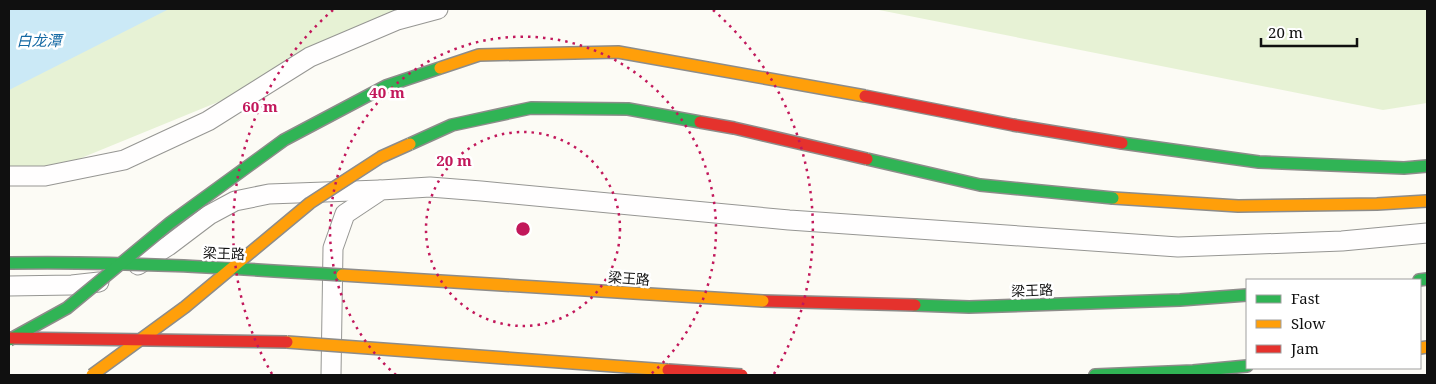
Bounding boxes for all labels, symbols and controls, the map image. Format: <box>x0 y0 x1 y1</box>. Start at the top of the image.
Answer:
scale bar <box>1261 15 1357 47</box>
text: 20 m <box>1268 22 1303 42</box>
water label: 白龙潭 <box>16 30 64 50</box>
text: 40 m <box>369 82 405 102</box>
text: 60 m <box>242 96 278 116</box>
text: 20 m <box>436 150 472 170</box>
centre of rings <box>514 220 532 238</box>
street label: 梁王路 <box>203 243 245 263</box>
street label: 梁王路 <box>607 267 651 289</box>
legend <box>1246 279 1421 369</box>
street label: 梁王路 <box>1011 280 1053 300</box>
text: Fast <box>1291 288 1320 308</box>
text: Slow <box>1291 313 1325 333</box>
text: Jam <box>1290 338 1319 358</box>

